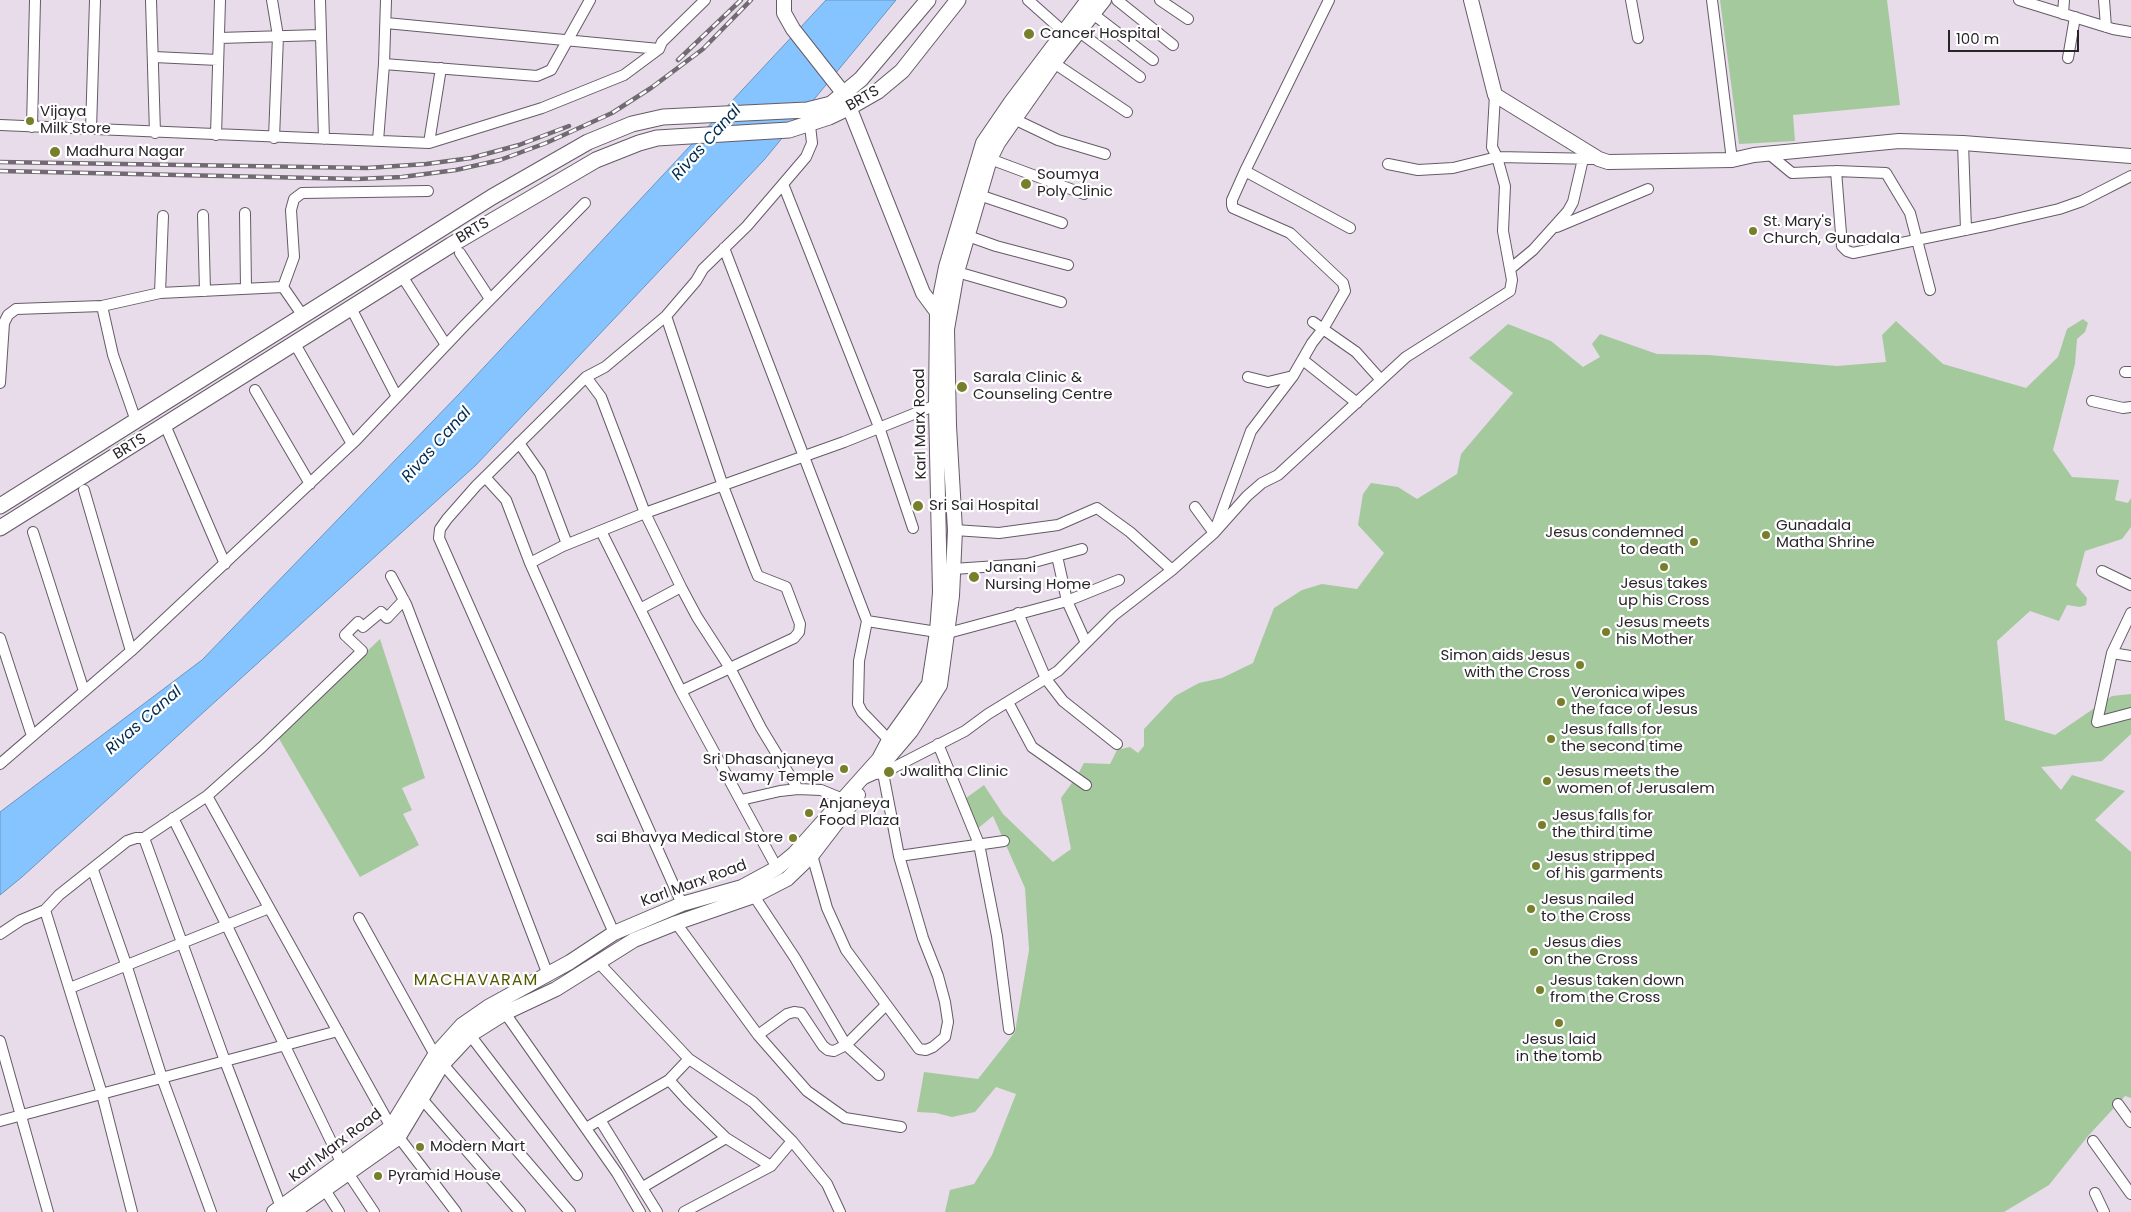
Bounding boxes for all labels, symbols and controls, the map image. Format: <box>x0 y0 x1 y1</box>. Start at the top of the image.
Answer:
scale bar <box>1951 20 2082 52</box>
place label: Cancer Hospital <box>1040 25 1160 43</box>
marker: Cancer Hospital <box>1022 27 1036 41</box>
text: 100 m <box>1956 28 1999 49</box>
street label: BRTS <box>843 82 883 116</box>
water label: Rivas Canal <box>668 101 746 185</box>
place label: Vijaya Milk Store <box>40 103 111 138</box>
marker: Vijaya Milk Store <box>24 115 36 127</box>
place label: Madhura Nagar <box>66 143 185 161</box>
marker: Madhura Nagar <box>48 145 62 159</box>
place label: Soumya Poly Clinic <box>1037 166 1113 201</box>
marker: Soumya Poly Clinic <box>1019 177 1033 191</box>
place label: St. Mary's Church, Gunadala <box>1763 213 1900 248</box>
street label: BRTS <box>453 214 493 248</box>
marker: St. Mary's Church, Gunadala <box>1747 225 1759 237</box>
street label: Karl Marx Road <box>911 368 931 480</box>
place label: Sarala Clinic & Counseling Centre <box>973 369 1112 404</box>
marker: Sarala Clinic & Counseling Centre <box>955 380 969 394</box>
water label: Rivas Canal <box>398 403 476 487</box>
street label: BRTS <box>110 430 150 464</box>
place label: Sri Sai Hospital <box>929 497 1039 515</box>
marker: Sri Sai Hospital <box>911 499 925 513</box>
place label: Gunadala Matha Shrine <box>1776 517 1875 552</box>
place label: Jesus condemned to death <box>1545 524 1684 559</box>
marker: Gunadala Matha Shrine <box>1760 529 1772 541</box>
marker: Jesus condemned to death <box>1688 536 1700 548</box>
place label: Janani Nursing Home <box>985 559 1091 594</box>
marker: Jesus takes up his Cross <box>1658 561 1670 573</box>
marker: Janani Nursing Home <box>967 570 981 584</box>
place label: Jesus takes up his Cross <box>1618 575 1710 610</box>
place label: Jesus meets his Mother <box>1616 614 1710 649</box>
marker: Jesus meets his Mother <box>1600 626 1612 638</box>
place label: Simon aids Jesus with the Cross <box>1441 647 1570 682</box>
marker: Simon aids Jesus with the Cross <box>1574 659 1586 671</box>
water label: Rivas Canal <box>102 683 186 759</box>
place label: Veronica wipes the face of Jesus <box>1571 684 1698 719</box>
marker: Veronica wipes the face of Jesus <box>1555 696 1567 708</box>
place label: Jesus falls for the second time <box>1561 721 1683 756</box>
marker: Jesus falls for the second time <box>1545 733 1557 745</box>
place label: Sri Dhasanjaneya Swamy Temple <box>703 751 834 786</box>
marker: Sri Dhasanjaneya Swamy Temple <box>838 763 850 775</box>
place label: Jwalitha Clinic <box>900 763 1008 781</box>
place label: Jesus meets the women of Jerusalem <box>1557 763 1715 798</box>
marker: Jwalitha Clinic <box>882 765 896 779</box>
marker: Jesus meets the women of Jerusalem <box>1541 775 1553 787</box>
place label: Anjaneya Food Plaza <box>819 795 899 830</box>
marker: Anjaneya Food Plaza <box>803 807 815 819</box>
place label: Jesus falls for the third time <box>1552 807 1653 842</box>
marker: Jesus falls for the third time <box>1536 819 1548 831</box>
place label: sai Bhavya Medical Store <box>596 829 783 847</box>
marker: sai Bhavya Medical Store <box>787 832 799 844</box>
place label: Jesus stripped of his garments <box>1546 848 1663 883</box>
street label: Karl Marx Road <box>639 857 749 911</box>
marker: Jesus stripped of his garments <box>1530 860 1542 872</box>
place label: Jesus nailed to the Cross <box>1541 891 1634 926</box>
marker: Jesus nailed to the Cross <box>1525 903 1537 915</box>
place label: Jesus dies on the Cross <box>1544 934 1638 969</box>
marker: Jesus dies on the Cross <box>1528 946 1540 958</box>
district label: MACHAVARAM <box>412 971 540 991</box>
place label: Jesus taken down from the Cross <box>1550 972 1684 1007</box>
marker: Jesus taken down from the Cross <box>1534 984 1546 996</box>
marker: Jesus laid in the tomb <box>1553 1017 1565 1029</box>
place label: Jesus laid in the tomb <box>1516 1031 1602 1066</box>
street label: Karl Marx Road <box>286 1105 386 1187</box>
place label: Modern Mart <box>430 1138 525 1156</box>
marker: Modern Mart <box>414 1141 426 1153</box>
place label: Pyramid House <box>388 1167 501 1185</box>
marker: Pyramid House <box>372 1170 384 1182</box>

